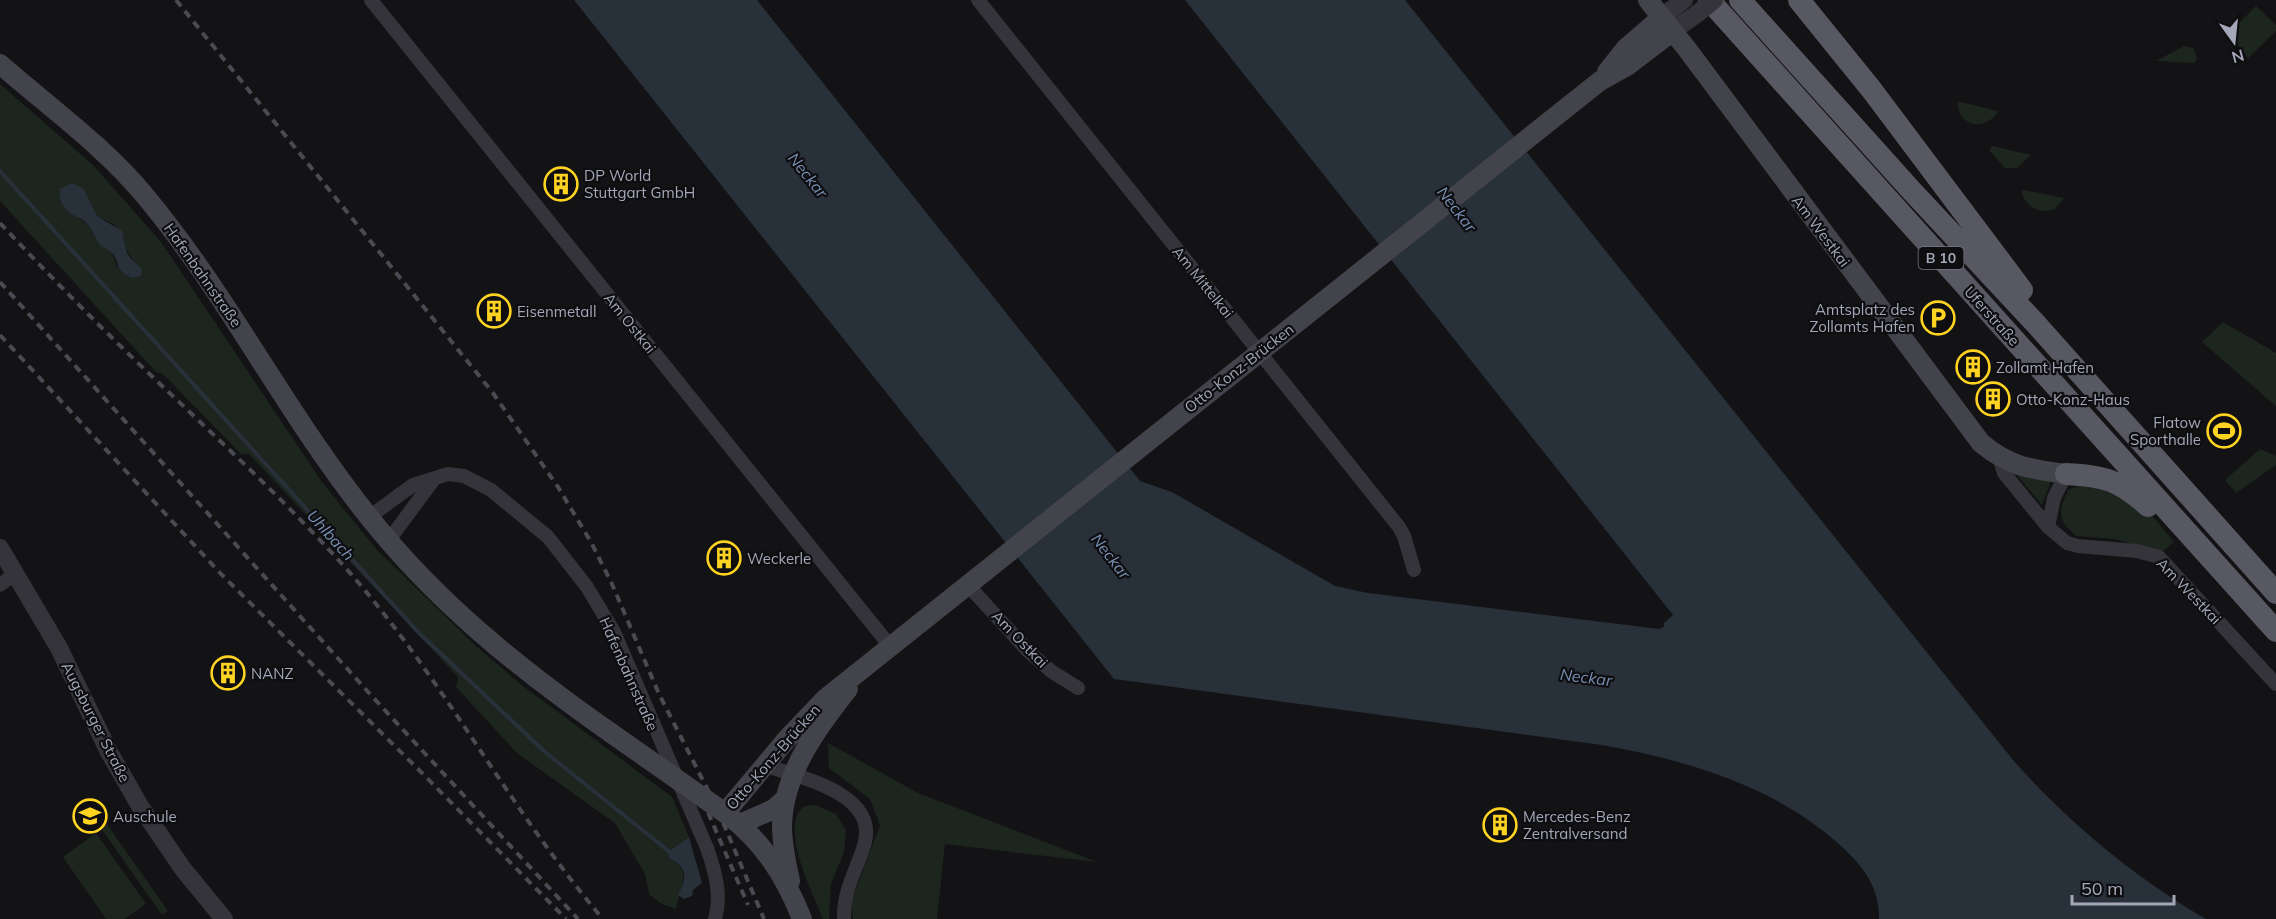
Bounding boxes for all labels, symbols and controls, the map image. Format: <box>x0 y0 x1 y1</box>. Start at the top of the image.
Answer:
north arrow <box>2204 12 2264 72</box>
text: N <box>2229 45 2246 68</box>
water label: Neckar <box>784 148 833 202</box>
building icon: DP World Stuttgart GmbH <box>543 166 579 202</box>
place label: DP World Stuttgart GmbH <box>584 166 695 202</box>
water label: Neckar <box>1433 182 1482 237</box>
street label: Am Westkai <box>1788 191 1854 271</box>
street label: Hafenbahnstraße <box>160 219 246 331</box>
street label: Am Mittelkai <box>1168 242 1238 322</box>
road number: B 10 <box>1918 247 1964 269</box>
street label: Uferstraße <box>1960 282 2024 350</box>
street label: Am Ostkai <box>600 289 660 357</box>
building icon: Eisenmetall <box>476 293 512 329</box>
place label: Amtsplatz des Zollamts Hafen <box>1810 300 1915 336</box>
parking icon: Amtsplatz des Zollamts Hafen <box>1920 300 1956 336</box>
place label: Eisenmetall <box>517 302 597 321</box>
street label: Otto-Konz-Brücken <box>1181 319 1297 417</box>
building icon: Zollamt Hafen <box>1955 349 1991 385</box>
place label: Zollamt Hafen <box>1996 358 2094 377</box>
building icon: Otto-Konz-Haus <box>1975 381 2011 417</box>
place label: Otto-Konz-Haus <box>2016 390 2130 409</box>
place label: Flatow Sporthalle <box>2130 413 2201 449</box>
sports icon: Flatow Sporthalle <box>2206 413 2242 449</box>
water label: Uhlbach <box>303 506 359 564</box>
water label: Neckar <box>1087 529 1136 584</box>
building icon: Weckerle <box>706 540 742 576</box>
place label: Weckerle <box>747 549 811 568</box>
street label: Am Westkai <box>2153 554 2225 628</box>
street label: Am Ostkai <box>988 606 1052 672</box>
street label: Hafenbahnstraße <box>595 614 663 734</box>
building icon: NANZ <box>210 655 246 691</box>
street label: Augsburger Straße <box>57 659 135 785</box>
place label: NANZ <box>251 664 293 683</box>
water label: Neckar <box>1559 664 1614 690</box>
street label: Otto-Konz-Brücken <box>722 700 824 814</box>
school or university icon: Auschule <box>72 798 108 834</box>
place label: Auschule <box>113 807 177 826</box>
building icon: Mercedes-Benz Zentralversand <box>1482 807 1518 843</box>
place label: Mercedes-Benz Zentralversand <box>1523 807 1631 843</box>
scale bar <box>2072 868 2174 906</box>
text: 50 m <box>2081 877 2123 900</box>

